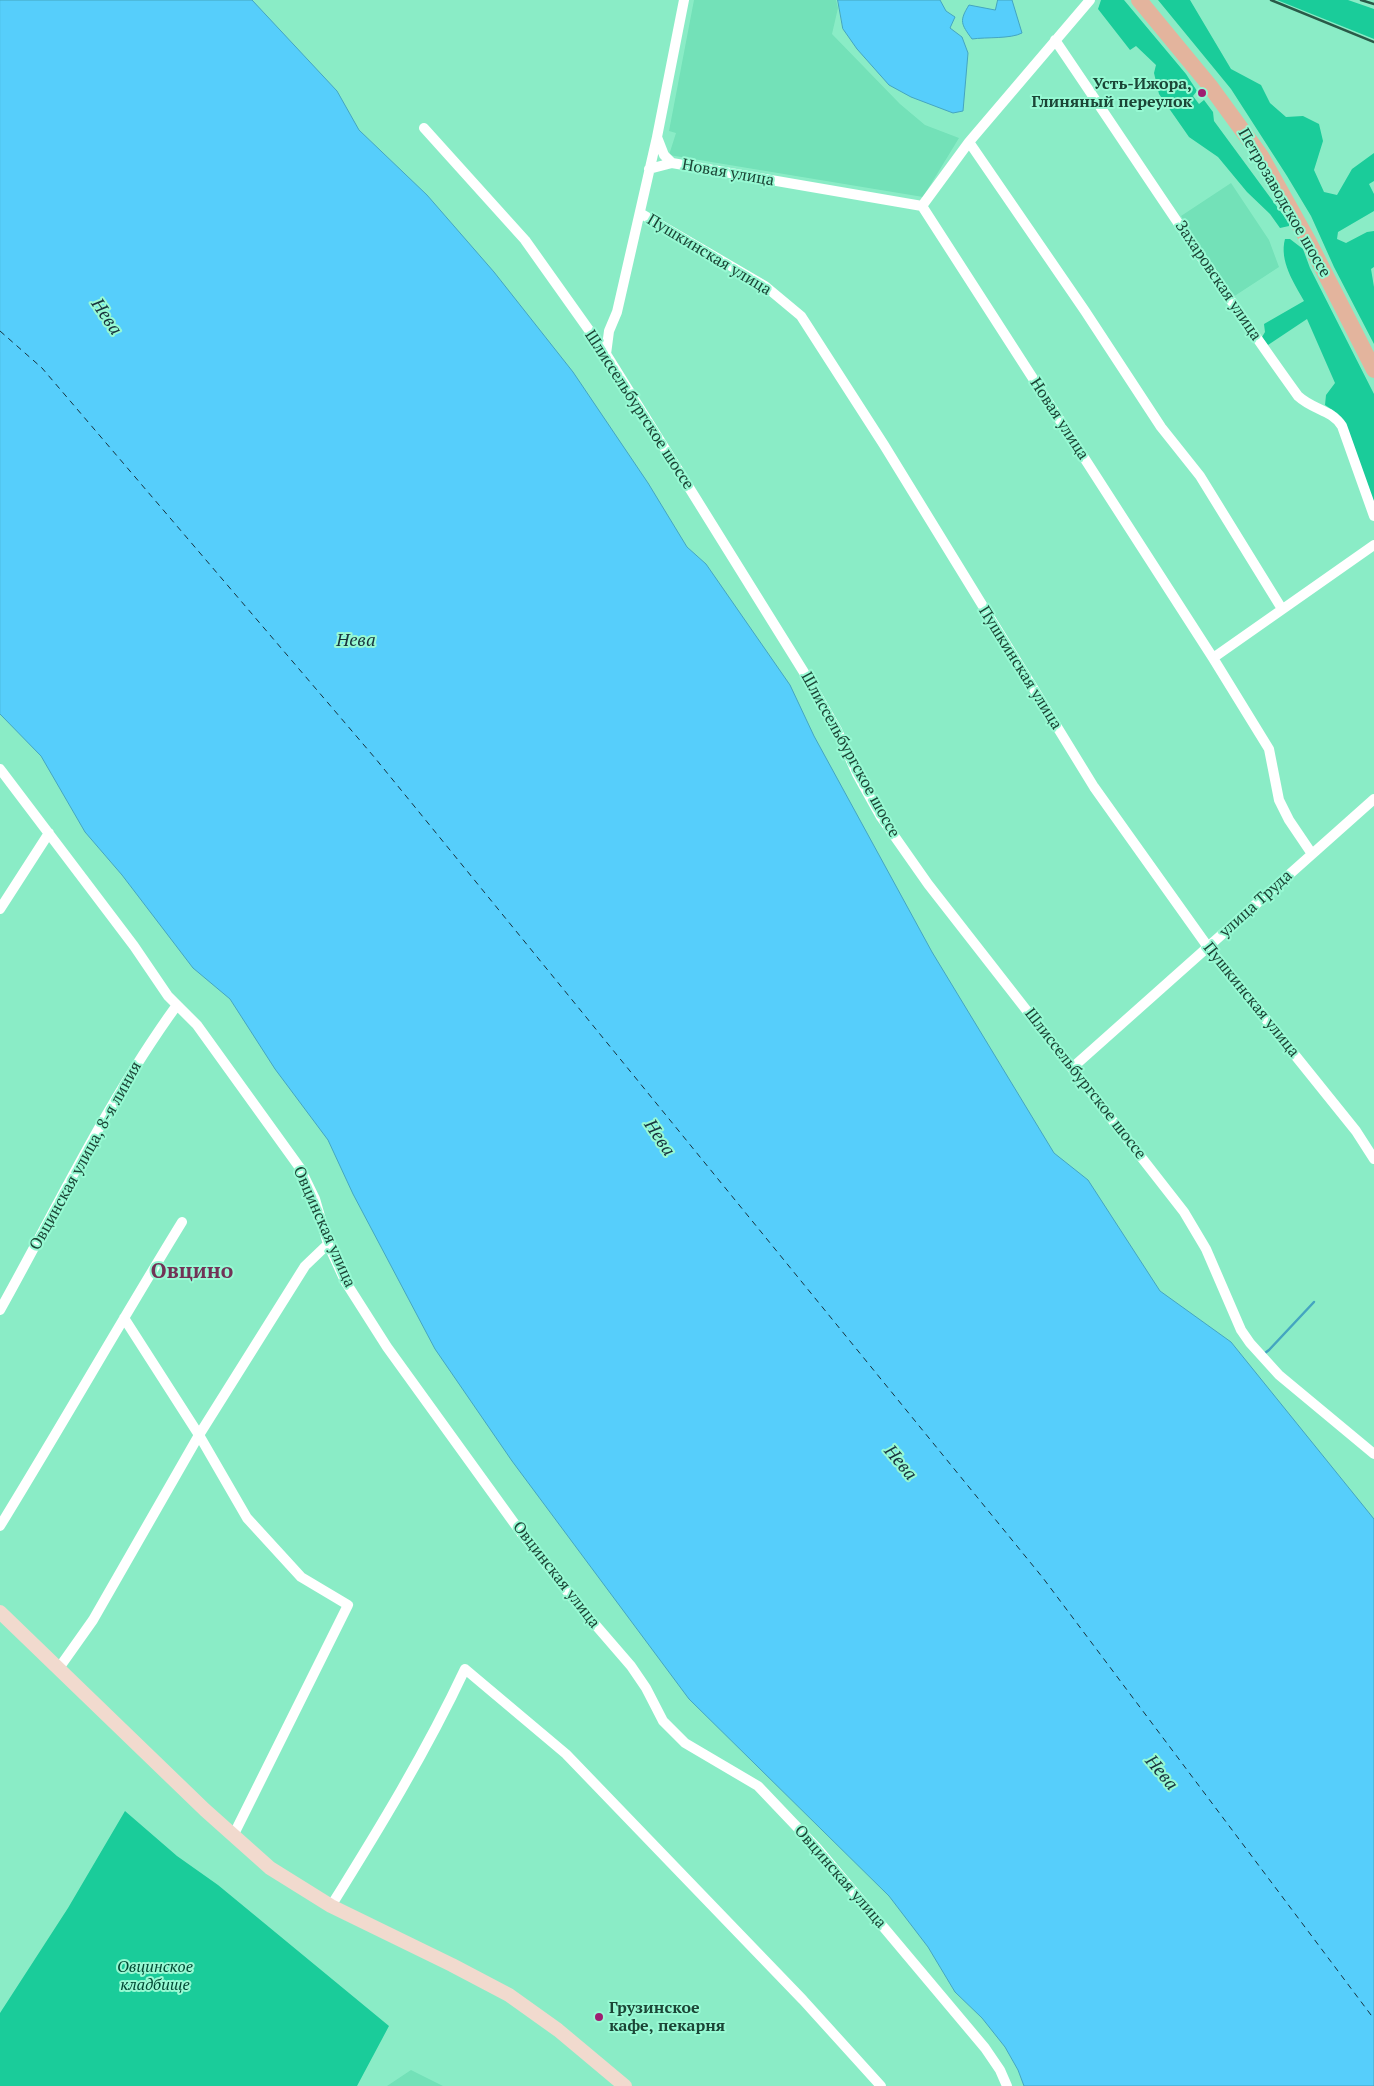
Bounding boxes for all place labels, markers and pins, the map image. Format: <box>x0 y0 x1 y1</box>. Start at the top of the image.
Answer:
place label: Усть-Ижора, Глиняный переулок <box>1031 74 1192 112</box>
marker: Усть-Ижора, Глиняный переулок <box>1196 87 1208 99</box>
place label: Грузинское кафе, пекарня <box>609 1998 725 2036</box>
marker: Грузинское кафе, пекарня <box>593 2011 605 2023</box>

